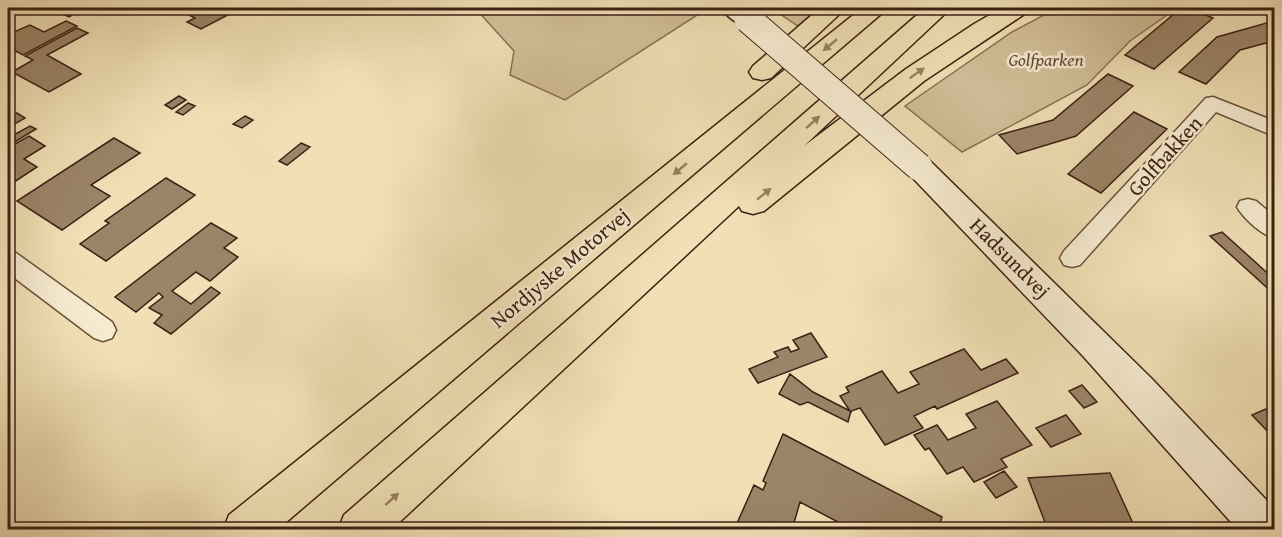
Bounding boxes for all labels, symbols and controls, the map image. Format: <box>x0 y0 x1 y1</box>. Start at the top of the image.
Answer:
one-way arrow <box>822 38 838 51</box>
park label: Golfparken <box>1008 46 1084 73</box>
one-way arrow <box>909 67 925 79</box>
street label: Golfbakken <box>1120 108 1209 203</box>
one-way arrow <box>805 116 820 129</box>
one-way arrow <box>673 162 688 175</box>
one-way arrow <box>757 188 772 201</box>
street label: Nordjyske Motorvej <box>483 200 636 335</box>
street label: Hadsundvej <box>963 210 1058 305</box>
one-way arrow <box>384 493 399 506</box>

